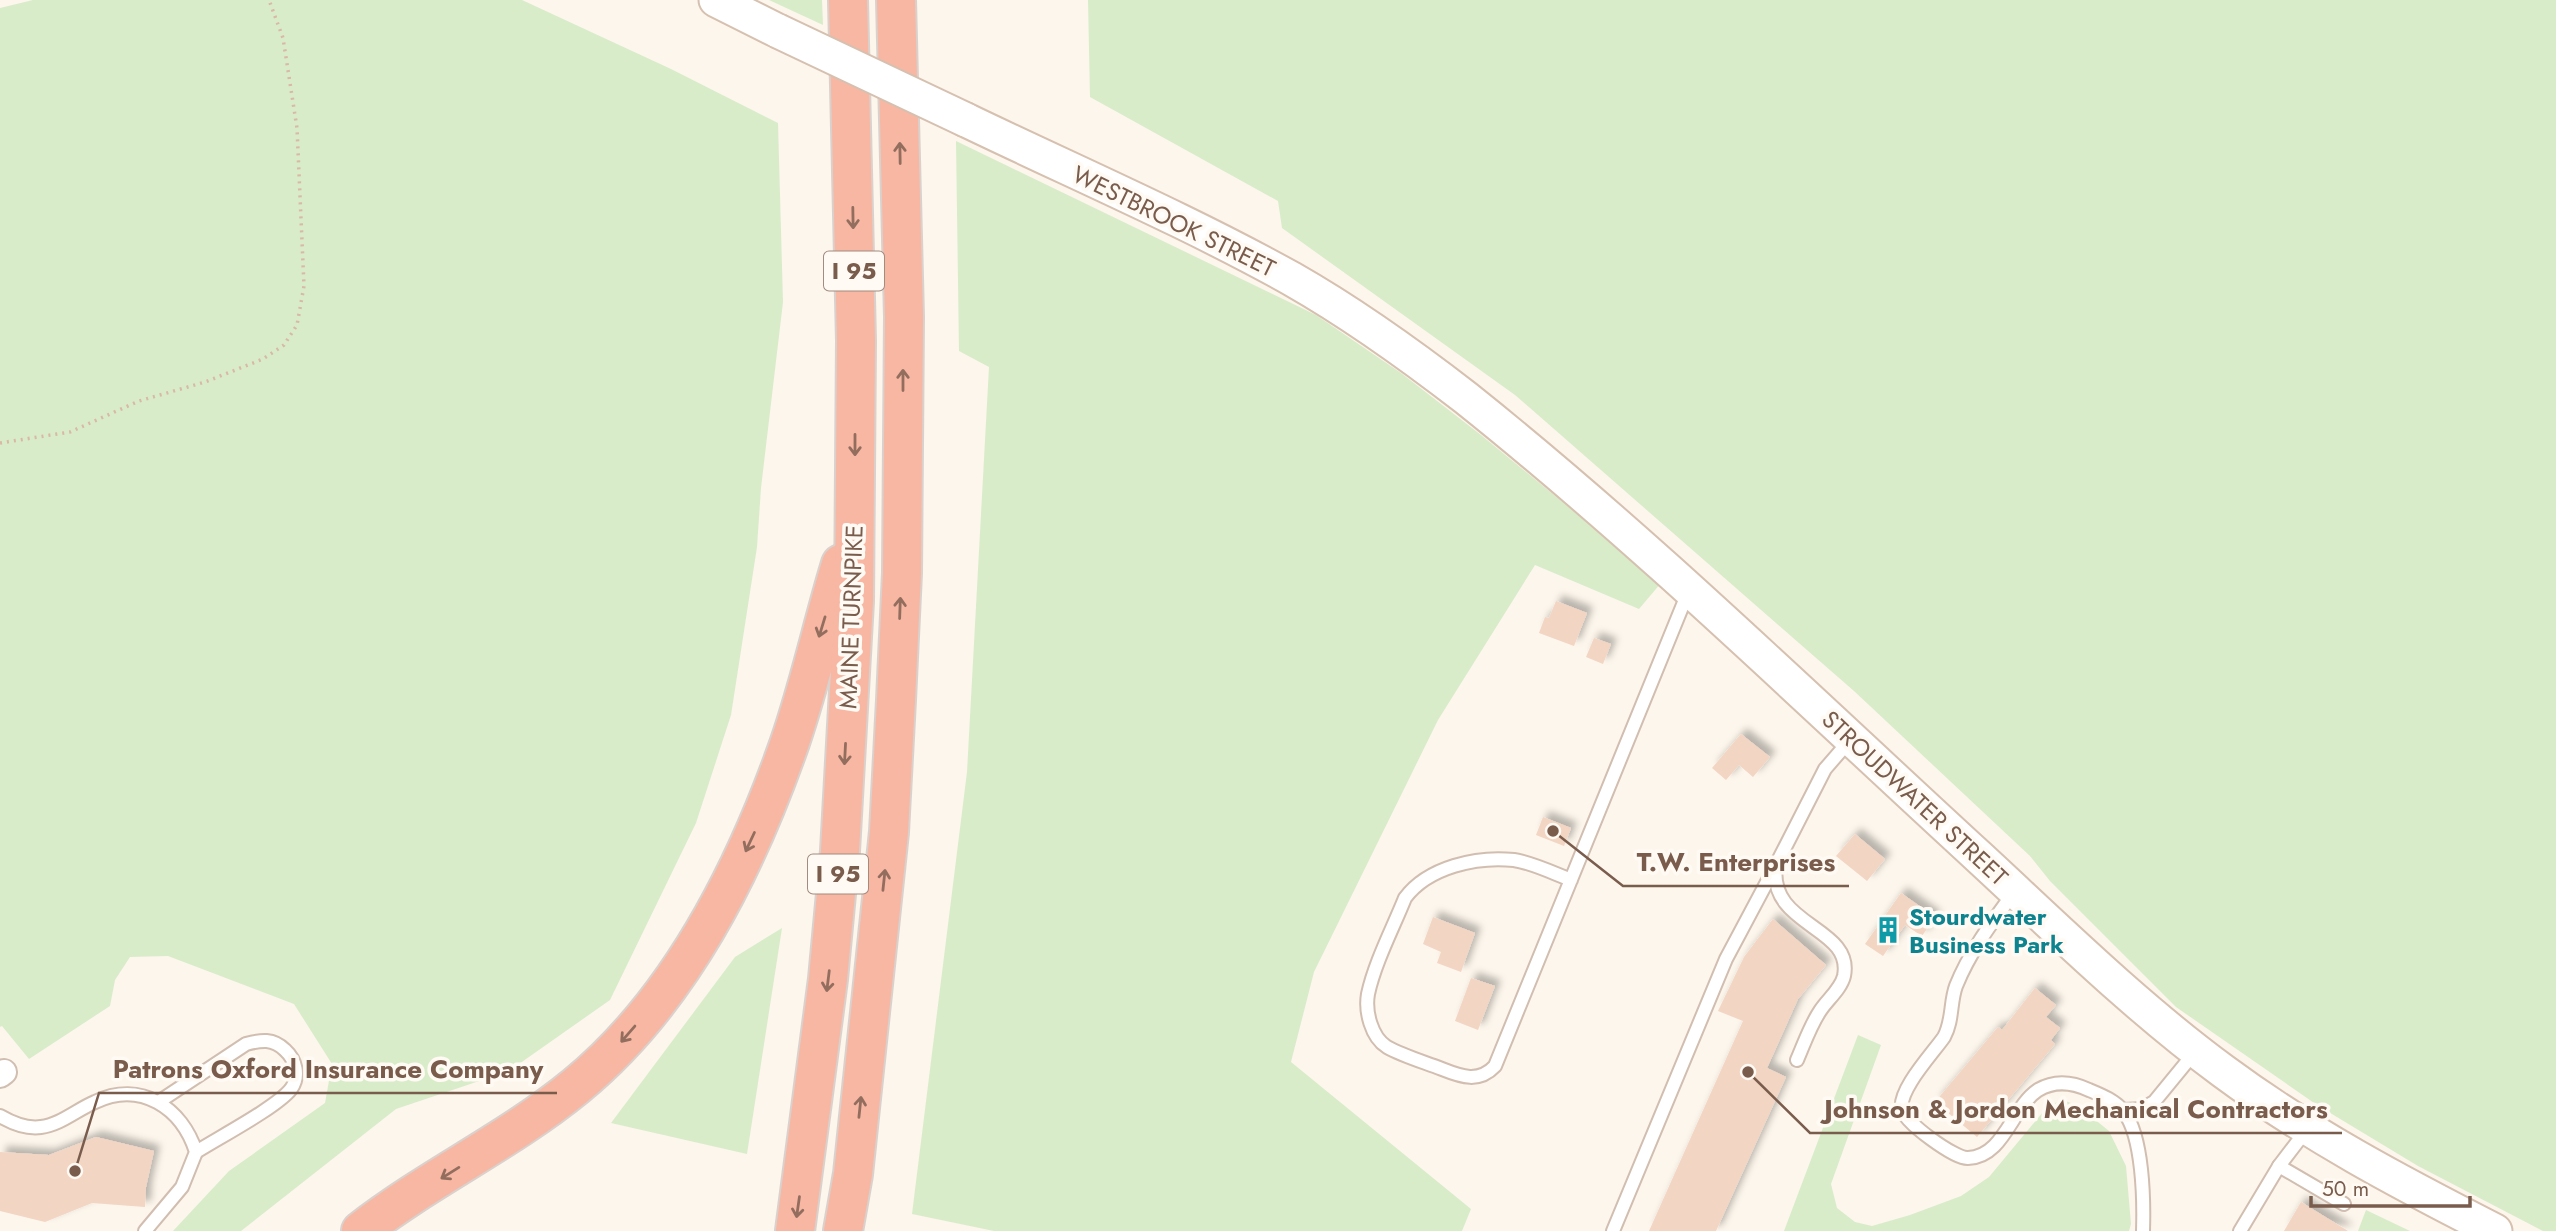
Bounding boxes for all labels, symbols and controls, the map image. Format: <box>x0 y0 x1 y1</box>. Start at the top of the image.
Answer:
one-way arrow <box>893 142 907 165</box>
street label: WESTBROOK STREET <box>1067 157 1281 285</box>
one-way arrow <box>846 206 860 229</box>
road number: I 95 <box>824 252 884 290</box>
one-way arrow <box>896 369 910 392</box>
one-way arrow <box>848 433 862 456</box>
street label: MAINE TURNPIKE <box>830 524 872 710</box>
one-way arrow <box>894 596 907 619</box>
one-way arrow <box>814 616 827 638</box>
street label: STROUDWATER STREET <box>1814 702 2016 894</box>
one-way arrow <box>839 743 852 766</box>
one-way arrow <box>742 832 755 853</box>
callout: T.W. Enterprises <box>1623 839 1849 886</box>
text: T.W. Enterprises <box>1637 843 1835 881</box>
road number: I 95 <box>808 854 868 894</box>
one-way arrow <box>877 869 890 892</box>
place label: Stourdwater Business Park <box>1909 899 2064 962</box>
building icon: Stourdwater Business Park <box>1873 915 1903 945</box>
one-way arrow <box>821 969 834 992</box>
one-way arrow <box>620 1024 636 1042</box>
callout: Patrons Oxford Insurance Company <box>99 1046 557 1093</box>
text: Patrons Oxford Insurance Company <box>113 1050 544 1088</box>
callout: Johnson & Jordon Mechanical Contractors <box>1810 1086 2342 1133</box>
text: Johnson & Jordon Mechanical Contractors <box>1819 1090 2328 1128</box>
one-way arrow <box>854 1096 867 1118</box>
scale bar <box>2311 1164 2470 1208</box>
one-way arrow <box>440 1167 460 1181</box>
text: 50 m <box>2322 1174 2369 1204</box>
one-way arrow <box>791 1195 804 1217</box>

